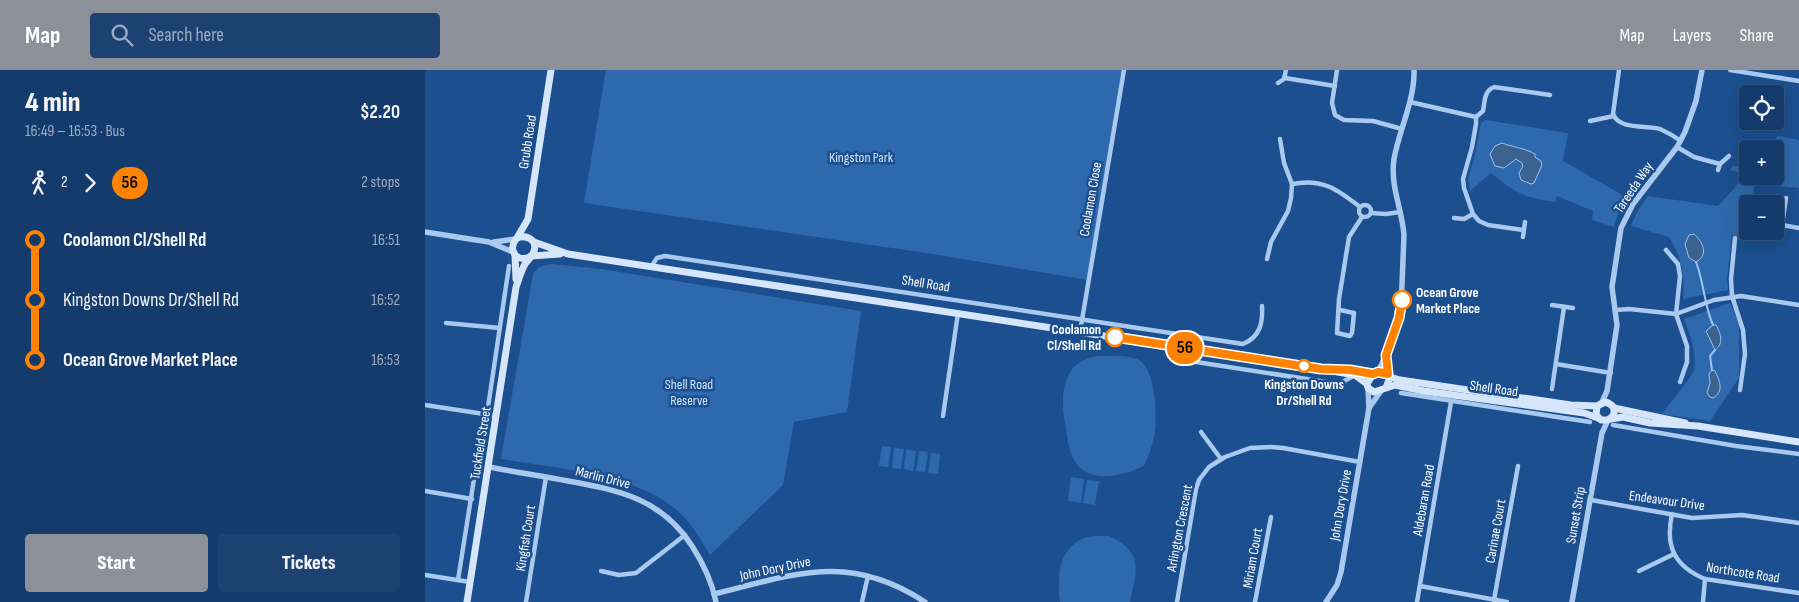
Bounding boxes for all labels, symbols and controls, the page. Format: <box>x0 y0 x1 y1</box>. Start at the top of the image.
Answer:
search box <box>90 13 440 58</box>
text: Map <box>25 21 60 50</box>
icon: search <box>108 21 136 49</box>
text: Search here <box>148 24 224 47</box>
text: Map <box>1620 25 1645 46</box>
text: Layers <box>1673 25 1712 46</box>
text: Share <box>1740 25 1774 46</box>
map controls <box>1739 85 1784 240</box>
button: locate <box>1739 85 1784 130</box>
text: 4 min <box>25 86 80 119</box>
text: $2.20 <box>360 101 400 124</box>
street label: Grubb Road <box>515 114 540 170</box>
text: 16:49 – 16:53 · Bus <box>25 122 125 141</box>
button: + <box>1739 140 1784 185</box>
park label: Kingston Park <box>829 149 894 166</box>
street label: Tareeda Way <box>1610 158 1657 216</box>
street label: Coolamon Close <box>1076 161 1105 238</box>
icon: walk <box>25 169 53 197</box>
icon: forward <box>76 169 104 197</box>
text: 56 <box>122 172 138 193</box>
text: 2 <box>61 173 68 192</box>
text: 2 stops <box>361 173 400 192</box>
button: − <box>1739 195 1784 240</box>
text: Coolamon Cl/Shell Rd <box>63 229 206 252</box>
text: 16:51 <box>372 231 400 250</box>
street label: Shell Road <box>901 271 951 296</box>
place label: Ocean Grove Market Place <box>1416 284 1480 317</box>
text: Kingston Downs Dr/Shell Rd <box>63 289 239 312</box>
marker: Ocean Grove Market Place <box>1392 290 1412 310</box>
text: 16:52 <box>371 291 400 310</box>
place label: Coolamon Cl/Shell Rd <box>1047 321 1101 354</box>
marker: Coolamon Cl/Shell Rd <box>1105 327 1125 347</box>
line badge: 56 <box>1163 332 1207 364</box>
text: 56 <box>1177 337 1193 358</box>
text: Ocean Grove Market Place <box>63 349 238 372</box>
text: 16:53 <box>371 351 400 370</box>
marker: Kingston Downs Dr/Shell Rd <box>1297 359 1311 373</box>
park label: Shell Road Reserve <box>665 376 713 409</box>
place label: Kingston Downs Dr/Shell Rd <box>1264 376 1344 409</box>
street label: Shell Road <box>1469 377 1519 400</box>
street label: Tuckfield Street <box>466 405 495 481</box>
street label: Marlin Drive <box>574 462 632 492</box>
street label: Aldebaran Road <box>1409 463 1438 538</box>
street label: John Dory Drive <box>1326 468 1355 543</box>
street label: Arlington Crescent <box>1163 483 1196 574</box>
street label: Sunset Strip <box>1562 485 1589 545</box>
street label: Endeavour Drive <box>1628 487 1706 514</box>
street label: Carinae Court <box>1482 498 1509 564</box>
street label: Kingfish Court <box>512 504 539 572</box>
street label: Miriam Court <box>1239 527 1266 590</box>
button: Start <box>25 534 208 592</box>
button: Tickets <box>218 534 400 592</box>
street label: John Dory Drive <box>737 553 812 584</box>
street label: Northcote Road <box>1705 558 1781 587</box>

